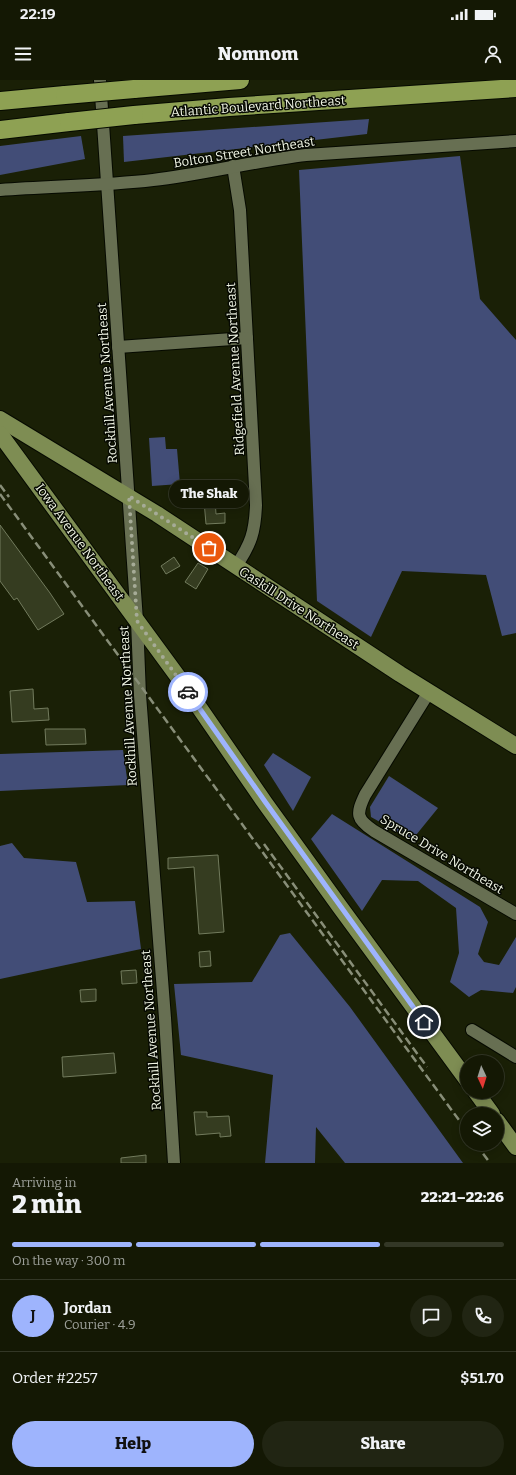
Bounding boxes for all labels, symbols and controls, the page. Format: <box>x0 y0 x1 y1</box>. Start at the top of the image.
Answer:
text: 22:19 <box>20 5 56 23</box>
icon: menu <box>12 43 34 65</box>
text: Nomnom <box>218 43 298 65</box>
icon: person <box>482 43 504 65</box>
street label: Atlantic Boulevard Northeast <box>170 92 346 120</box>
street label: Bolton Street Northeast <box>172 133 316 171</box>
street label: Ridgefield Avenue Northeast <box>223 282 247 456</box>
street label: Rockhill Avenue Northeast <box>94 302 120 464</box>
callout: The Shak <box>169 480 249 508</box>
street label: Iowa Avenue Northeast <box>33 481 128 604</box>
text: The Shak <box>180 486 238 501</box>
pin <box>192 531 226 565</box>
icon: bag <box>198 537 220 559</box>
street label: Gaskill Drive Northeast <box>236 564 362 652</box>
street label: Rockhill Avenue Northeast <box>116 625 140 787</box>
courier <box>168 672 208 712</box>
icon: car <box>177 681 199 703</box>
street label: Spruce Drive Northeast <box>378 811 506 897</box>
street label: Rockhill Avenue Northeast <box>138 949 164 1111</box>
pin <box>407 1005 441 1039</box>
icon: home <box>413 1011 435 1033</box>
north arrow <box>460 1055 504 1099</box>
map controls <box>460 1055 504 1151</box>
button: layers <box>460 1107 504 1151</box>
text: Arriving in <box>12 1175 77 1190</box>
text: 22:21–22:26 <box>421 1188 504 1206</box>
text: 2 min <box>12 1189 82 1220</box>
text: On the way · 300 m <box>12 1253 125 1268</box>
button: chat <box>410 1295 452 1337</box>
button: phone <box>462 1295 504 1337</box>
text: Jordan <box>64 1299 111 1317</box>
text: J <box>30 1307 36 1325</box>
text: Courier · 4.9 <box>64 1317 136 1332</box>
text: Order #2257 <box>12 1369 98 1387</box>
text: $51.70 <box>460 1369 504 1387</box>
button: Help <box>12 1421 254 1467</box>
button: Share <box>262 1421 504 1467</box>

